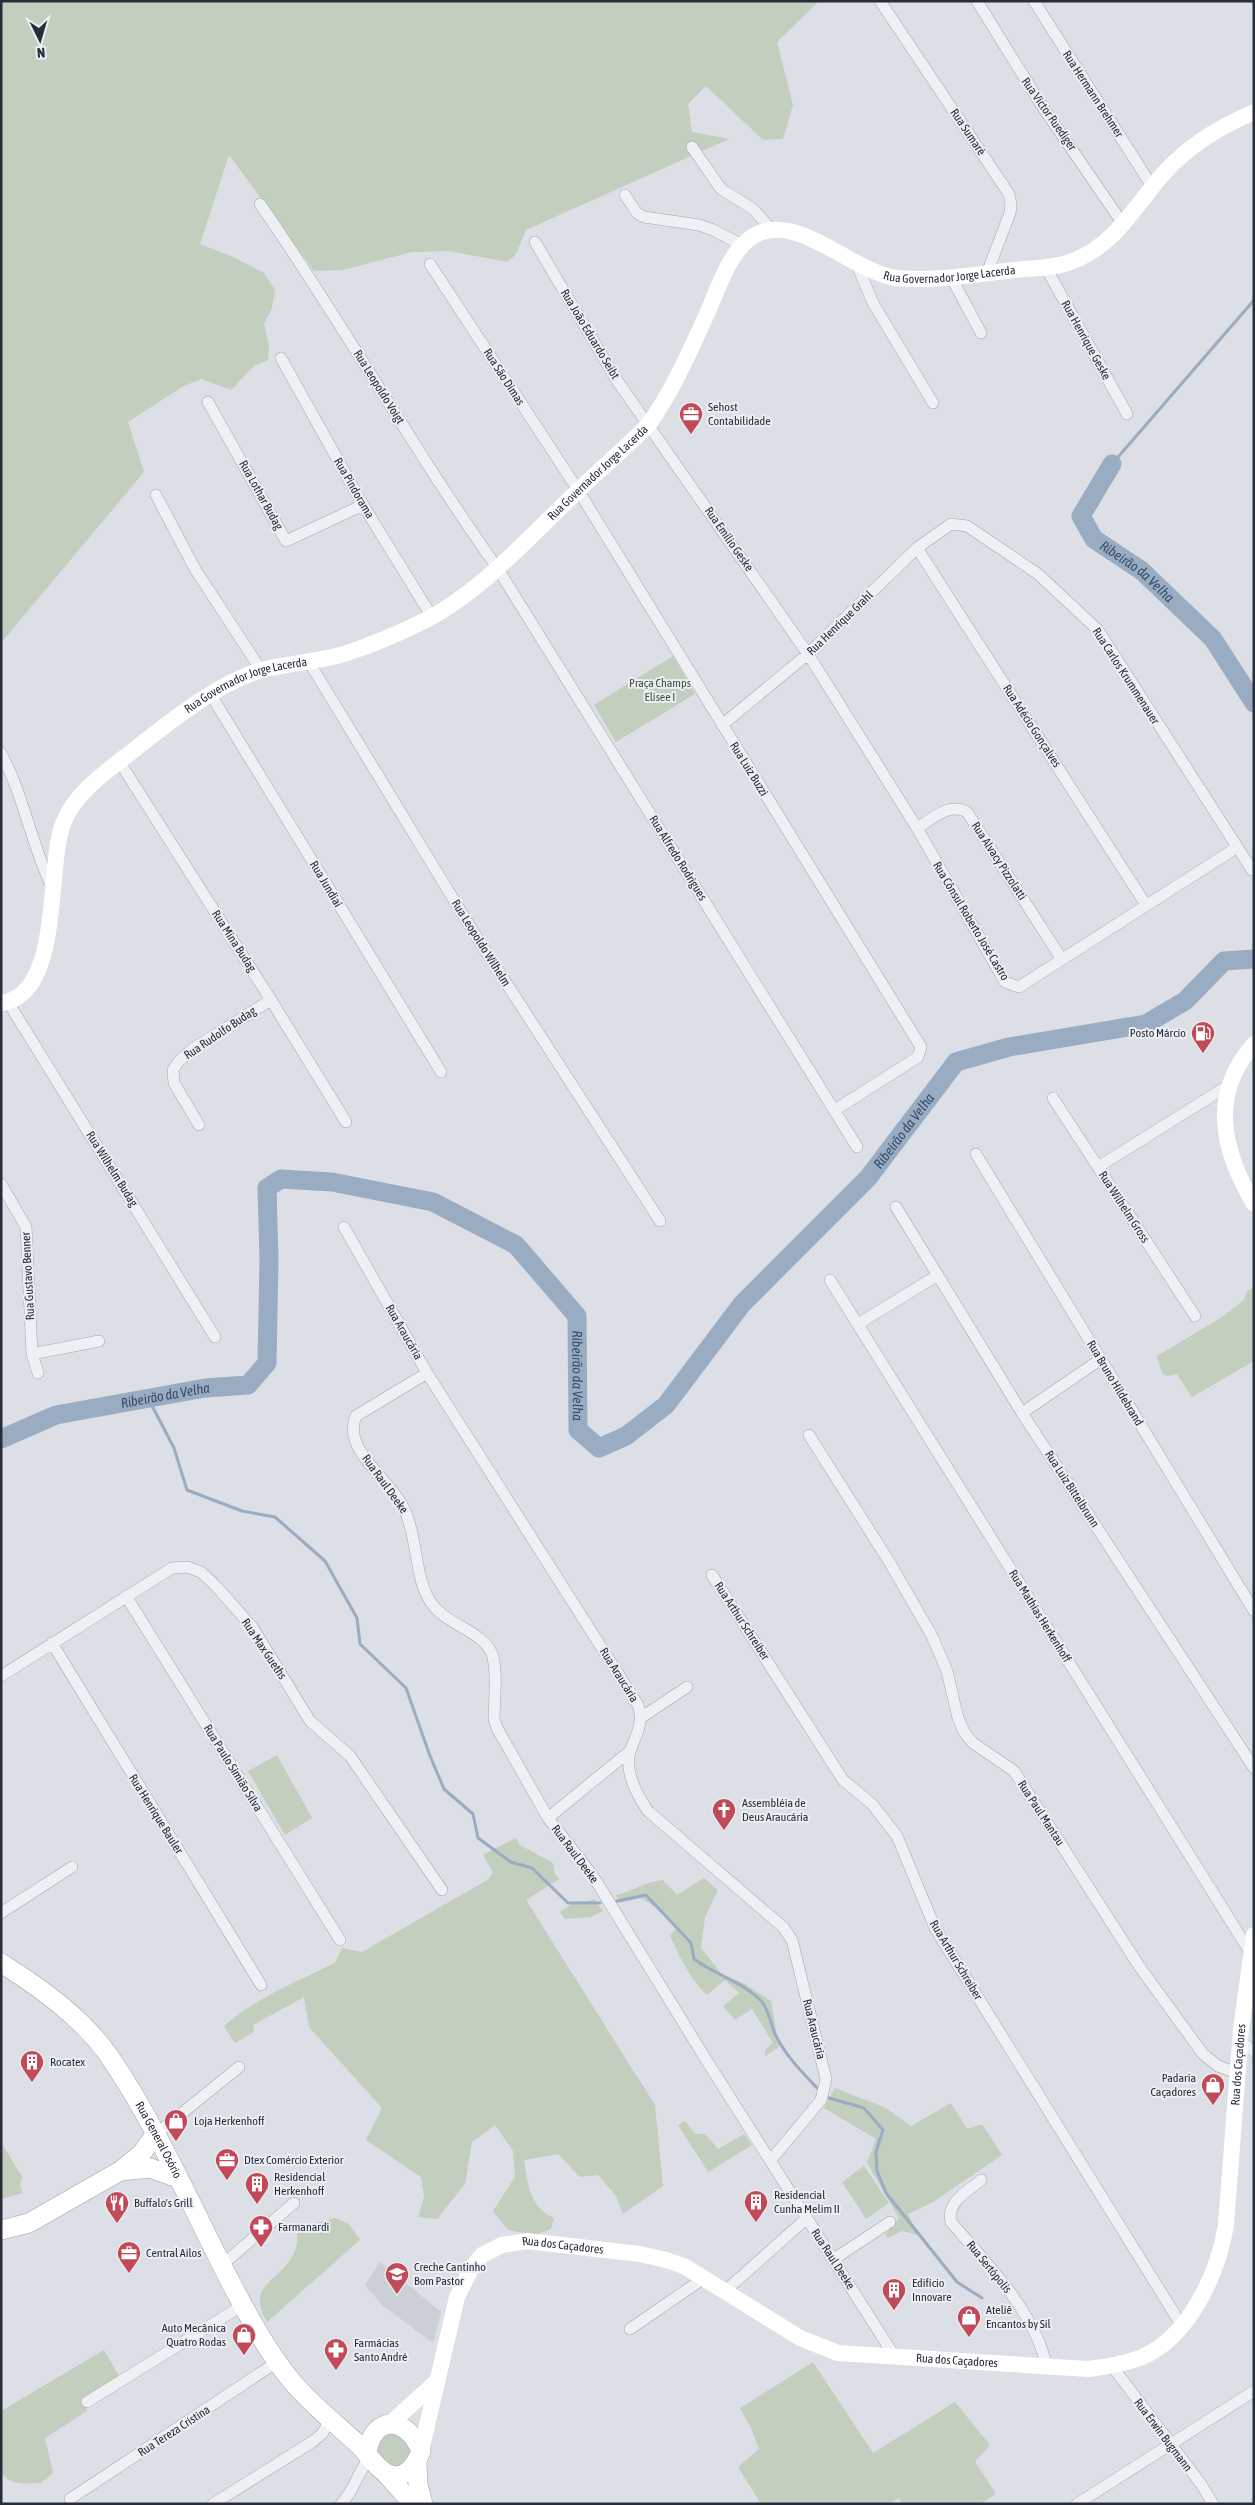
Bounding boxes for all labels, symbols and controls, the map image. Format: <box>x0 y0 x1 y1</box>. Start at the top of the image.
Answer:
north arrow <box>15 15 65 65</box>
text: N <box>36 45 46 61</box>
street label: Rua Hermann Brehmer <box>1060 48 1127 140</box>
street label: Rua Victor Ruediger <box>1019 75 1080 154</box>
street label: Rua Sumaré <box>947 106 989 158</box>
street label: Rua Governador Jorge Lacerda <box>882 263 1016 286</box>
street label: Rua João Eduardo Seibt <box>558 286 623 382</box>
street label: Rua Henrique Geske <box>1058 298 1114 382</box>
street label: Rua São Dimas <box>480 346 528 408</box>
street label: Rua Leopoldo Voigt <box>351 347 408 427</box>
place label: Sehost Contabilidade <box>708 400 771 428</box>
office icon: Sehost Contabilidade <box>678 401 704 435</box>
street label: Rua Governador Jorge Lacerda <box>545 422 651 523</box>
street label: Rua Pindorama <box>331 455 377 521</box>
street label: Rua Lothar Budag <box>236 458 286 533</box>
street label: Rua Emílio Geske <box>702 504 756 574</box>
water label: Ribeirão da Velha <box>1097 537 1178 606</box>
street label: Rua Henrique Grahl <box>804 587 877 658</box>
street label: Rua Carlos Krummenauer <box>1090 625 1163 727</box>
street label: Rua Governador Jorge Lacerda <box>182 655 308 716</box>
park label: Praça Champs Elisee I <box>629 676 691 704</box>
street label: Rua Adécio Gonçalves <box>1000 682 1064 770</box>
street label: Rua Luiz Buzzi <box>727 739 771 799</box>
street label: Rua Alfredo Rodrigues <box>646 813 710 903</box>
street label: Rua Alvacy Pizzolatti <box>969 819 1029 903</box>
street label: Rua Jundiaí <box>307 858 345 910</box>
street label: Rua Cônsul Roberto José Castro <box>930 859 1012 983</box>
street label: Rua Leopoldo Wilhelm <box>449 897 513 989</box>
street label: Rua Mina Budag <box>209 908 260 975</box>
street label: Rua Rudolfo Budag <box>181 1003 259 1062</box>
fuel station icon: Posto Márcio <box>1190 1020 1216 1054</box>
place label: Posto Márcio <box>1130 1026 1186 1040</box>
water label: Ribeirão da Velha <box>870 1090 938 1172</box>
street label: Rua Wilhelm Budag <box>83 1129 141 1210</box>
street label: Rua Wilhelm Gross <box>1096 1169 1152 1245</box>
street label: Rua Gustavo Benner <box>19 1231 37 1320</box>
street label: Rua Araucária <box>383 1302 425 1362</box>
water label: Ribeirão da Velha <box>569 1330 586 1421</box>
street label: Rua Bruno Hildebrand <box>1084 1338 1146 1428</box>
water label: Ribeirão da Velha <box>119 1380 211 1411</box>
street label: Rua Luiz Bittelbrunn <box>1042 1448 1102 1530</box>
street label: Rua Raul Deeke <box>359 1452 411 1516</box>
street label: Rua Mathias Herkenhoff <box>1006 1567 1074 1665</box>
street label: Rua Arthur Schreiber <box>712 1579 773 1663</box>
street label: Rua Max Gueths <box>239 1616 289 1682</box>
street label: Rua Araucária <box>597 1645 641 1705</box>
street label: Rua Paulo Simião Silva <box>201 1722 265 1814</box>
street label: Rua Henrique Bauler <box>126 1772 186 1857</box>
street label: Rua Paul Mantau <box>1015 1778 1067 1848</box>
place label: Assembléia de Deus Araucária <box>742 1796 808 1824</box>
church icon: Assembléia de Deus Araucária <box>711 1797 737 1831</box>
street label: Rua Raul Deeke <box>549 1822 601 1886</box>
street label: Rua Arthur Schreiber <box>927 1918 985 2003</box>
street label: Rua Araucária <box>800 1997 828 2061</box>
street label: Rua dos Caçadores <box>1228 2023 1249 2106</box>
building icon: Rocatex <box>19 2049 45 2083</box>
place label: Rocatex <box>50 2055 85 2069</box>
place label: Padaria Caçadores <box>1150 2071 1196 2099</box>
shop icon: Padaria Caçadores <box>1200 2072 1226 2106</box>
street label: Rua General Osório <box>132 2099 185 2181</box>
shop icon: Loja Herkenhoff <box>163 2108 189 2142</box>
place label: Loja Herkenhoff <box>194 2114 265 2128</box>
office icon: Dtex Comércio Exterior <box>214 2147 240 2181</box>
place label: Dtex Comércio Exterior <box>244 2153 344 2167</box>
place label: Residencial Herkenhoff <box>274 2170 326 2198</box>
building icon: Residencial Herkenhoff <box>244 2171 270 2205</box>
place label: Residencial Cunha Melim II <box>774 2188 840 2216</box>
building icon: Residencial Cunha Melim II <box>743 2189 769 2223</box>
restaurant icon: Buffalo's Grill <box>104 2190 130 2224</box>
place label: Buffalo's Grill <box>134 2196 193 2210</box>
pharmacy icon: Farmanardi <box>248 2214 274 2248</box>
place label: Farmanardi <box>278 2220 329 2234</box>
street label: Rua Raul Deeke <box>808 2226 858 2292</box>
street label: Rua dos Caçadores <box>521 2234 604 2257</box>
street label: Rua Sertópolis <box>964 2238 1014 2296</box>
office icon: Central Ailos <box>116 2240 142 2274</box>
place label: Central Ailos <box>146 2246 201 2260</box>
place label: Creche Cantinho Bom Pastor <box>414 2260 486 2288</box>
school or university icon: Creche Cantinho Bom Pastor <box>384 2261 410 2295</box>
place label: Edifício Innovare <box>912 2276 952 2304</box>
building icon: Edifício Innovare <box>881 2277 907 2311</box>
place label: Ateliê Encantos by Sil <box>986 2303 1052 2331</box>
shop icon: Ateliê Encantos by Sil <box>956 2304 982 2338</box>
place label: Auto Mecânica Quatro Rodas <box>162 2321 226 2349</box>
shop icon: Auto Mecânica Quatro Rodas <box>231 2322 257 2356</box>
place label: Farmácias Santo André <box>354 2336 407 2364</box>
pharmacy icon: Farmácias Santo André <box>323 2337 349 2371</box>
street label: Rua dos Caçadores <box>916 2351 998 2370</box>
street label: Rua Erwin Bugmann <box>1131 2396 1195 2474</box>
street label: Rua Tereza Cristina <box>135 2402 213 2460</box>

